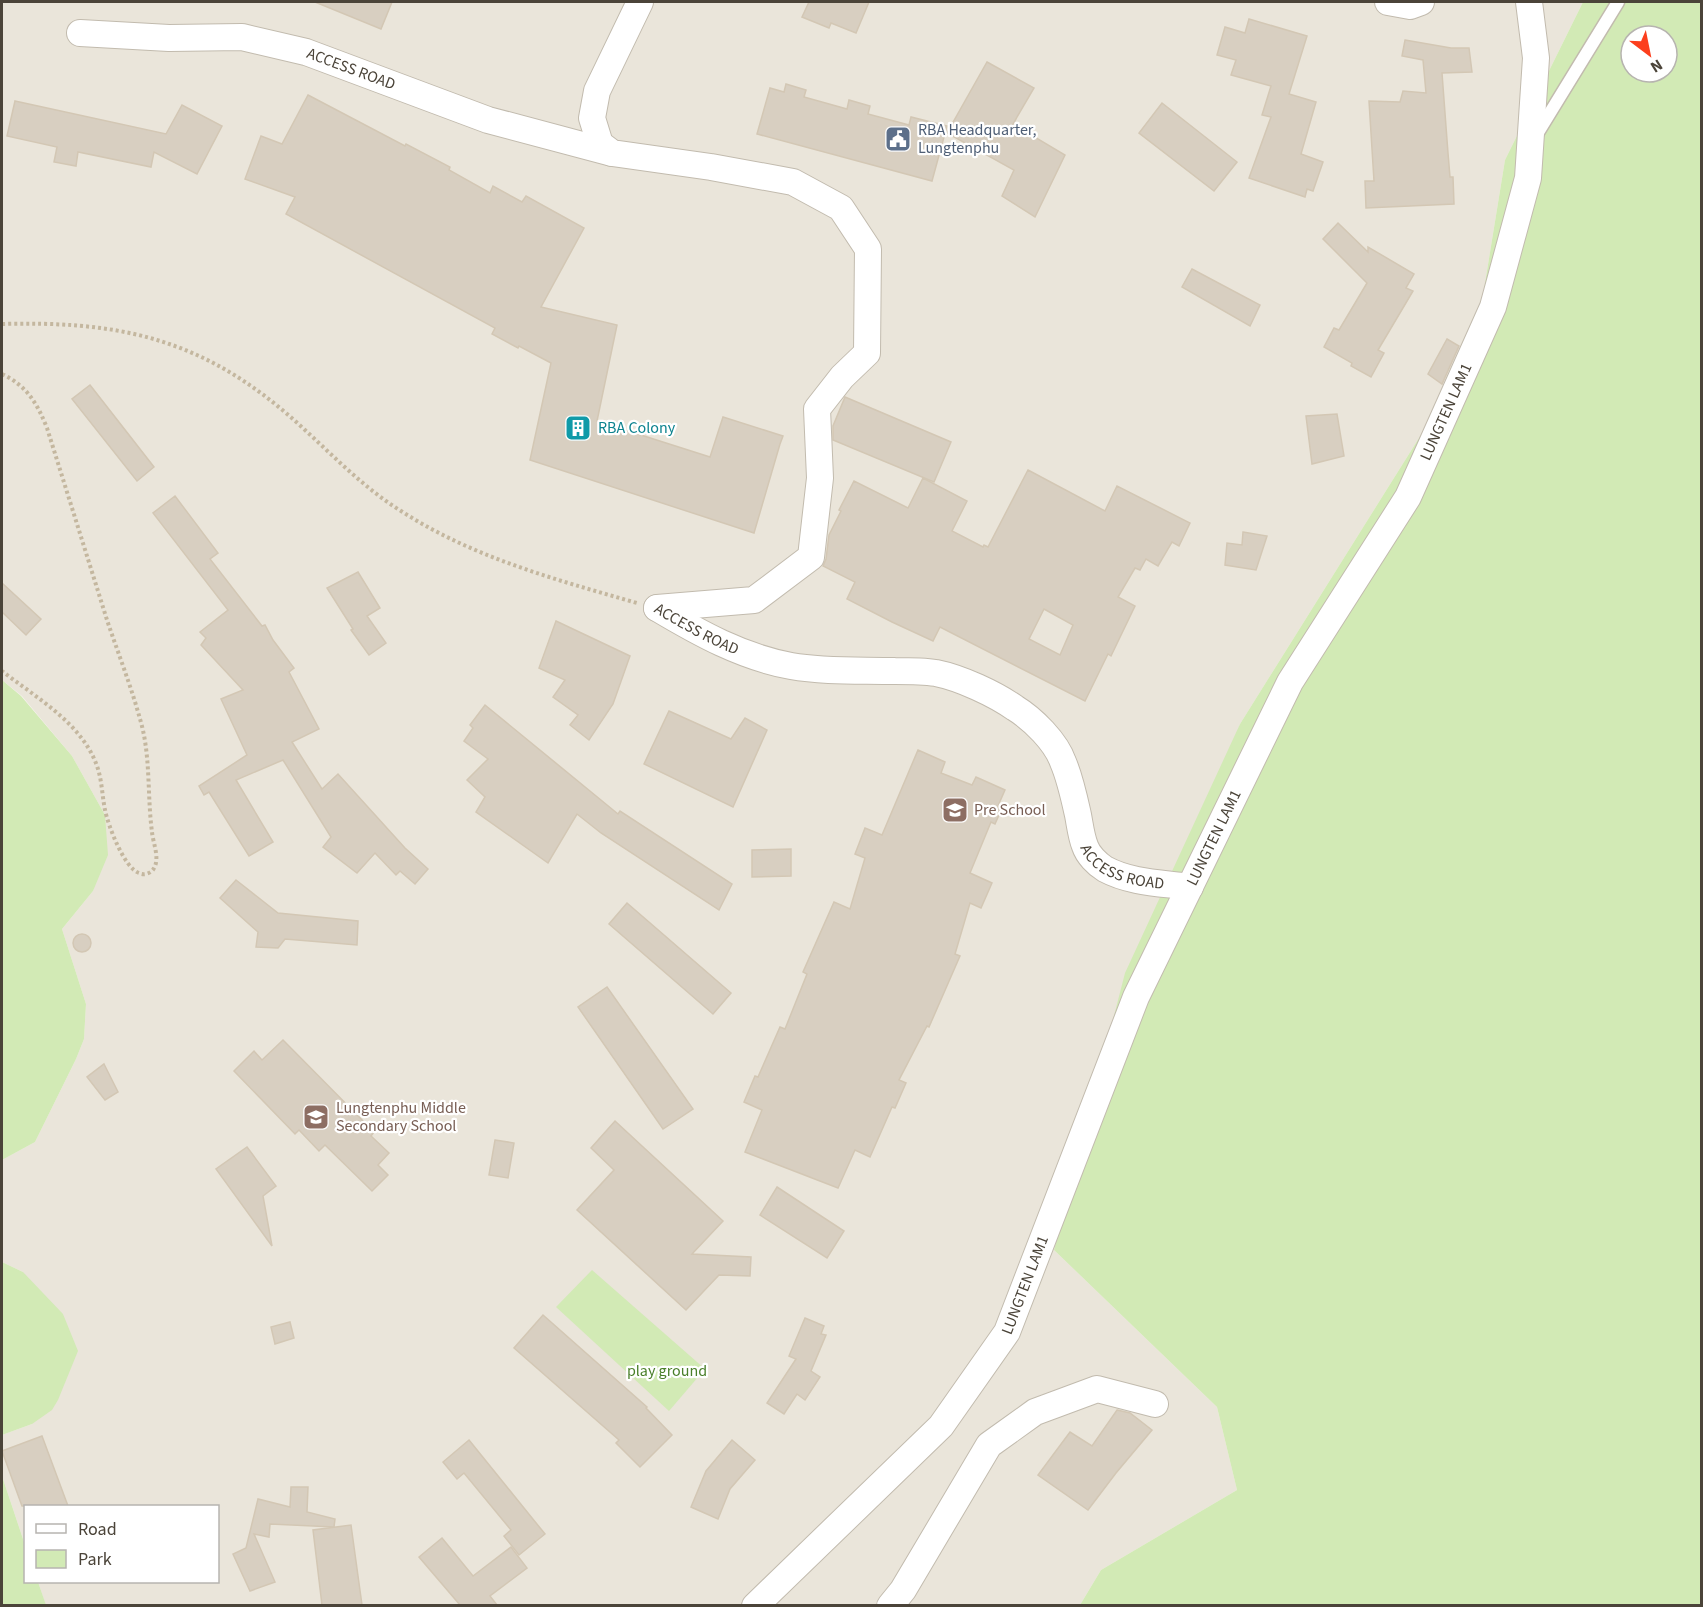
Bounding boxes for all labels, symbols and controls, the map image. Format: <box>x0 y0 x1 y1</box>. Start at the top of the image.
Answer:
north arrow <box>1619 24 1679 84</box>
street label: ACCESS ROAD <box>304 42 399 95</box>
text: N <box>1646 54 1667 78</box>
place label: RBA Headquarter, Lungtenphu <box>918 119 1036 159</box>
public building icon: RBA Headquarter, Lungtenphu <box>883 124 913 154</box>
street label: LUNGTEN LAM1 <box>1415 360 1477 464</box>
building icon: RBA Colony <box>563 413 593 443</box>
place label: RBA Colony <box>598 417 676 439</box>
street label: ACCESS ROAD <box>650 598 742 660</box>
street label: LUNGTEN LAM1 <box>1181 786 1247 889</box>
school or university icon: Pre School <box>940 795 970 825</box>
place label: Pre School <box>974 799 1046 821</box>
street label: ACCESS ROAD <box>1075 841 1166 895</box>
place label: Lungtenphu Middle Secondary School <box>336 1097 466 1137</box>
school or university icon: Lungtenphu Middle Secondary School <box>301 1102 331 1132</box>
street label: LUNGTEN LAM1 <box>996 1232 1054 1338</box>
park label: play ground <box>627 1360 707 1382</box>
legend <box>24 1505 219 1583</box>
text: Road <box>78 1517 117 1542</box>
text: Park <box>78 1547 112 1572</box>

